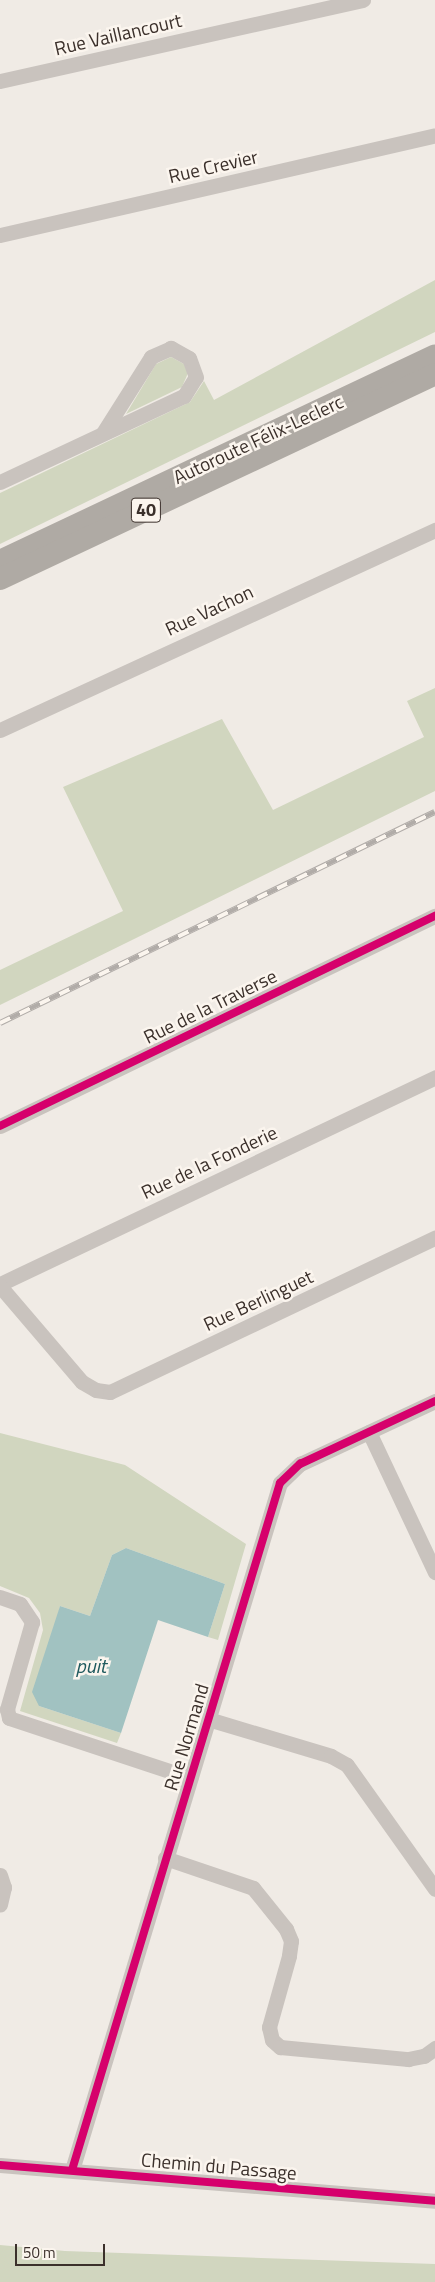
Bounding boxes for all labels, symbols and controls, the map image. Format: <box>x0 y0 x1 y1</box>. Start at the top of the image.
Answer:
street label: Rue Vaillancourt <box>52 8 184 60</box>
street label: Rue Crevier <box>166 145 260 187</box>
street label: Autoroute Félix-Leclerc <box>169 390 347 488</box>
road number: 40 <box>130 494 162 526</box>
street label: Rue Vachon <box>161 580 257 640</box>
street label: Rue de la Traverse <box>140 964 280 1048</box>
street label: Rue de la Fonderie <box>137 1121 281 1203</box>
street label: Rue Berlinguet <box>200 1265 316 1335</box>
water label: puit <box>76 1653 106 1677</box>
street label: Rue Normand <box>159 1681 213 1793</box>
street label: Chemin du Passage <box>140 2148 298 2184</box>
scale bar <box>18 2234 108 2266</box>
text: 50 m <box>23 2241 56 2264</box>

